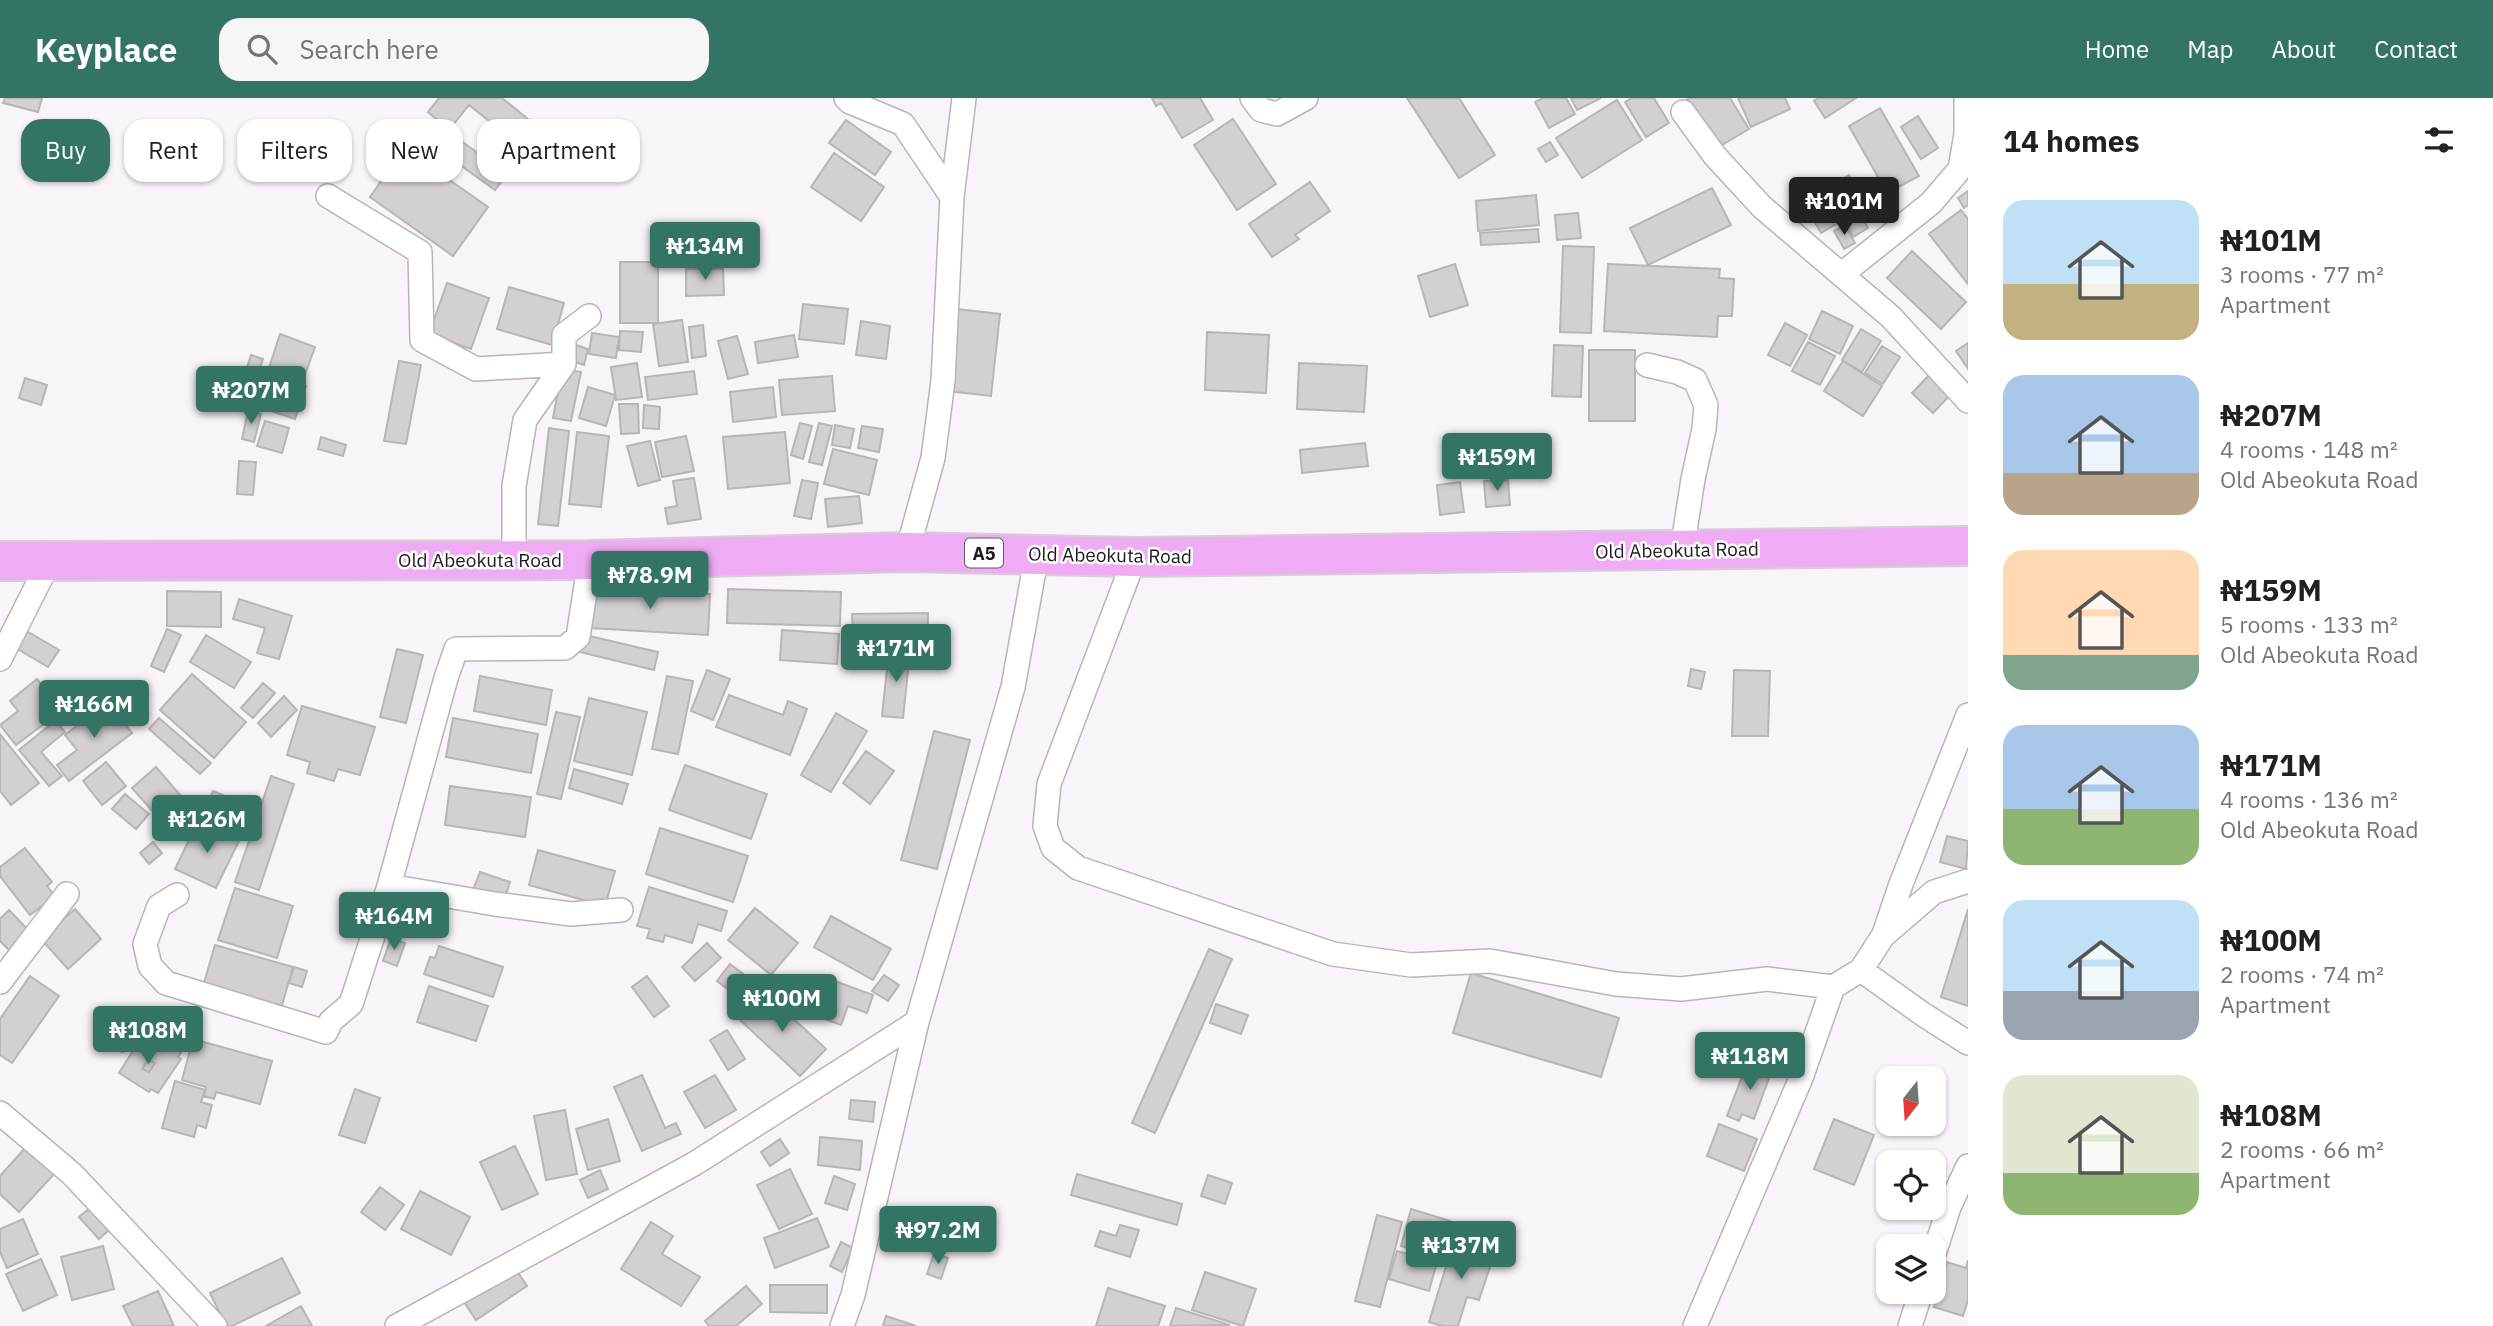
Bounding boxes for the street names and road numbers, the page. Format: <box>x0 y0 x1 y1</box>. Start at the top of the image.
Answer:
street label: Old Abeokuta Road <box>1595 537 1759 563</box>
road number: A5 <box>965 538 1003 568</box>
street label: Old Abeokuta Road <box>1028 542 1192 568</box>
street label: Old Abeokuta Road <box>398 548 562 572</box>

